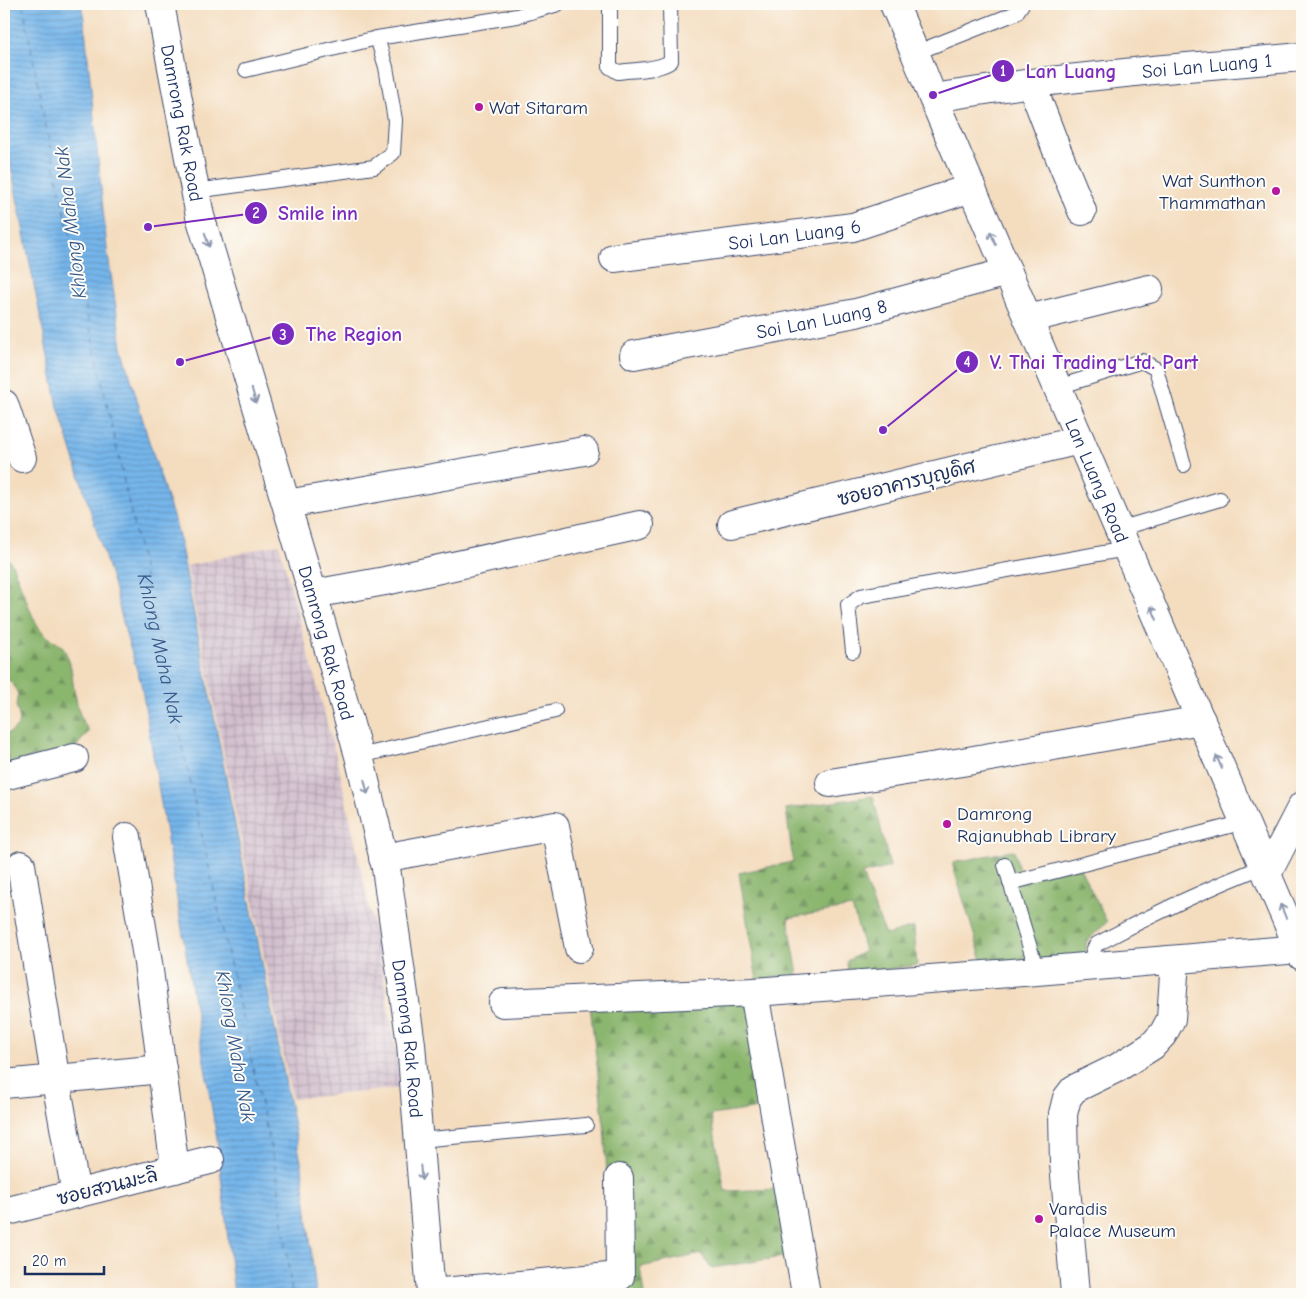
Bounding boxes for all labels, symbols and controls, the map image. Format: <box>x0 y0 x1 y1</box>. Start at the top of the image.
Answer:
street label: Damrong Rak Road <box>156 43 207 203</box>
street label: Soi Lan Luang 1 <box>1141 50 1273 83</box>
callout: Lan Luang <box>990 53 1126 88</box>
text: Lan Luang <box>1026 60 1117 83</box>
text: 1 <box>1000 62 1006 80</box>
place label: Wat Sitaram <box>489 97 588 119</box>
marker: Wat Sitaram <box>473 101 485 113</box>
water label: Khlong Maha Nak <box>50 145 91 300</box>
place label: Wat Sunthon Thammathan <box>1159 170 1266 214</box>
marker: Wat Sunthon Thammathan <box>1270 185 1282 197</box>
callout: Smile inn <box>244 196 368 231</box>
text: Smile inn <box>278 202 358 225</box>
text: 2 <box>252 204 260 222</box>
street label: Soi Lan Luang 6 <box>727 215 864 255</box>
one-way arrow <box>988 231 998 246</box>
one-way arrow <box>203 232 213 248</box>
street label: Soi Lan Luang 8 <box>755 295 889 344</box>
callout: The Region <box>271 317 412 352</box>
text: The Region <box>306 323 402 346</box>
text: 3 <box>279 326 287 344</box>
callout: V. Thai Trading Ltd. Part <box>955 344 1208 379</box>
text: V. Thai Trading Ltd. Part <box>990 351 1199 374</box>
text: 4 <box>963 353 971 371</box>
one-way arrow <box>249 388 259 404</box>
street label: Lan Luang Road <box>1060 415 1133 546</box>
street label: ซอยอาคารบุญดิศ <box>835 455 980 514</box>
street label: Damrong Rak Road <box>293 563 358 723</box>
water label: Khlong Maha Nak <box>133 571 188 726</box>
one-way arrow <box>1149 606 1159 621</box>
one-way arrow <box>1213 755 1223 770</box>
one-way arrow <box>362 779 371 795</box>
place label: Damrong Rajanubhab Library <box>957 803 1117 847</box>
marker: Damrong Rajanubhab Library <box>941 818 953 830</box>
one-way arrow <box>1278 904 1287 919</box>
street label: Damrong Rak Road <box>387 958 427 1119</box>
water label: Khlong Maha Nak <box>211 969 260 1124</box>
street label: ซอยสวนมะลิ <box>55 1164 160 1210</box>
one-way arrow <box>417 1165 426 1181</box>
place label: Varadis Palace Museum <box>1049 1198 1176 1242</box>
marker: Varadis Palace Museum <box>1033 1213 1045 1225</box>
scale bar <box>25 1243 104 1275</box>
text: 20 m <box>32 1252 66 1270</box>

